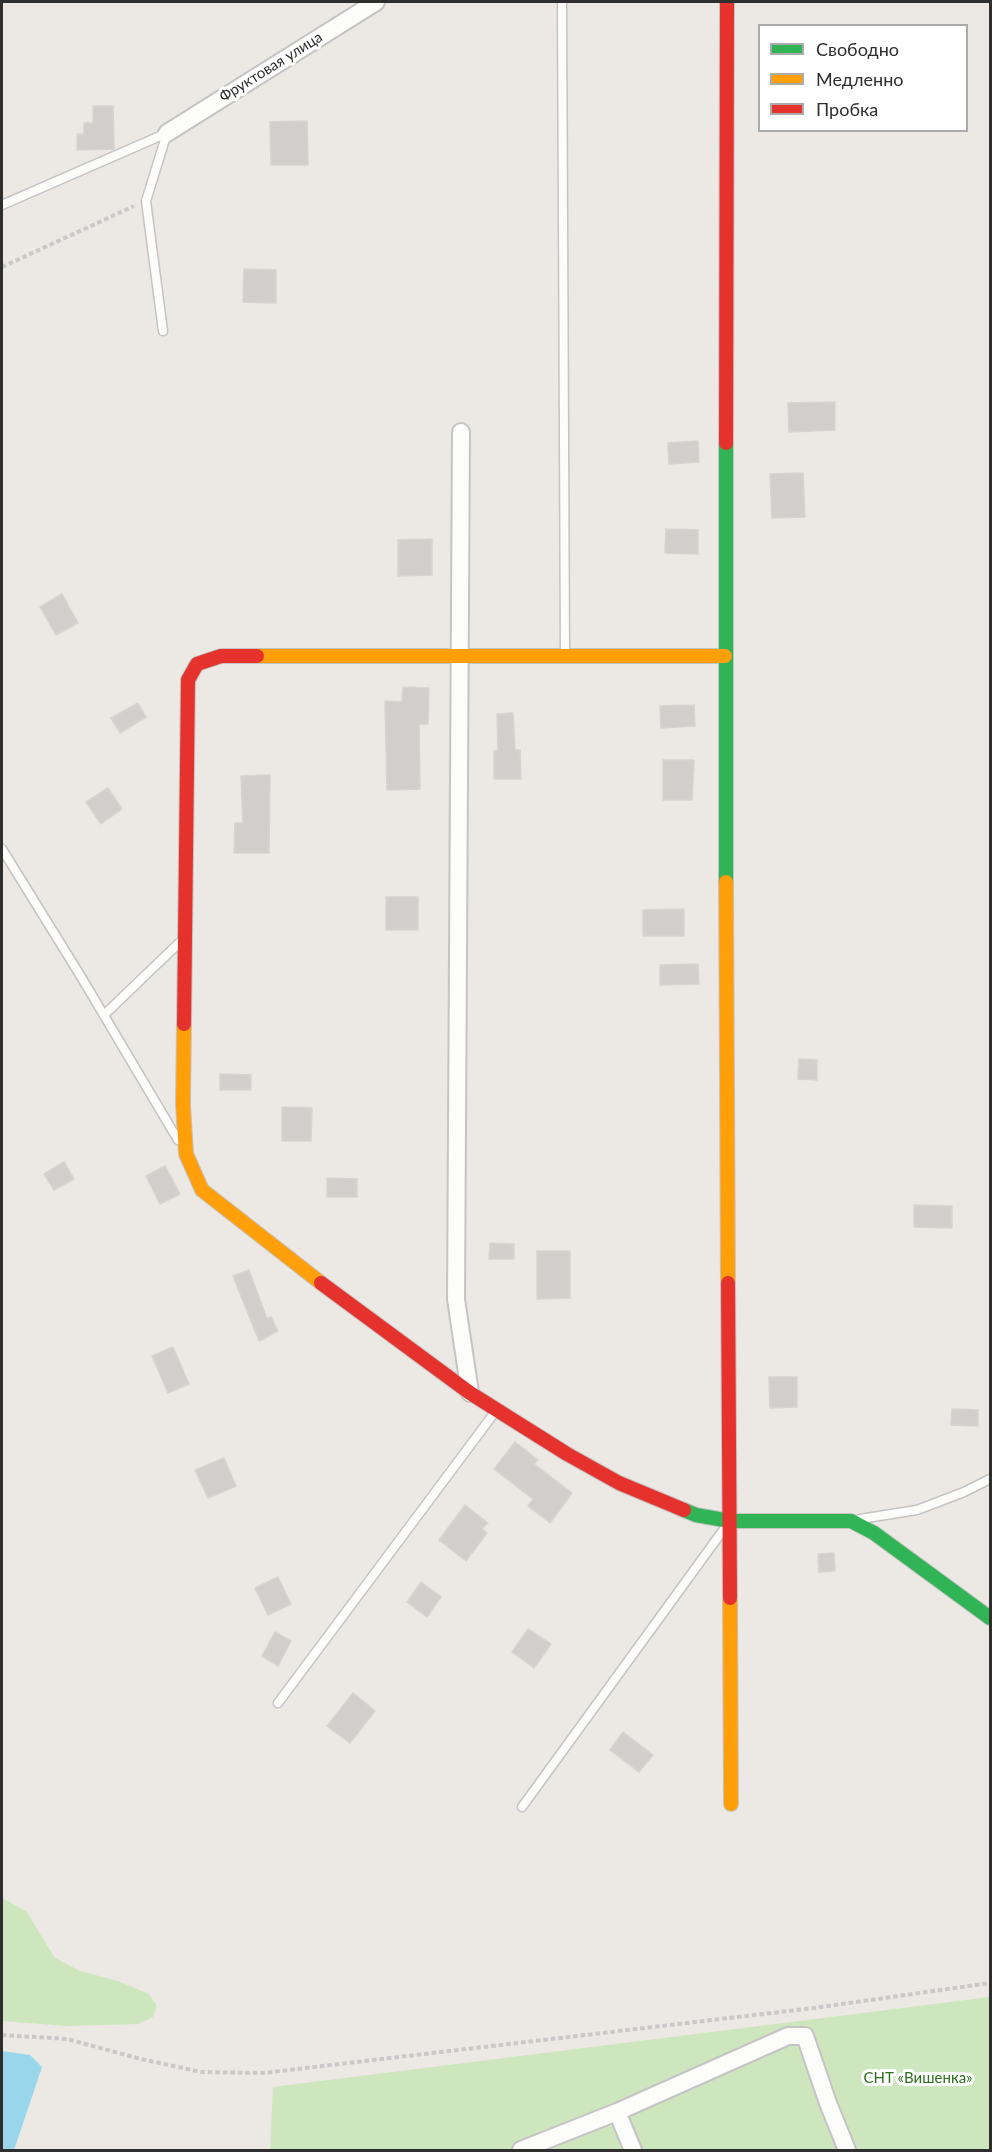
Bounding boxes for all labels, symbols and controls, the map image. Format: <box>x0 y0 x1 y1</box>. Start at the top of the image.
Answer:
legend <box>758 24 968 132</box>
street label: Фруктовая улица <box>216 28 326 106</box>
text: Свободно <box>816 38 899 60</box>
text: Медленно <box>816 68 904 90</box>
text: Пробка <box>816 98 878 120</box>
park label: СНТ «Вишенка» <box>863 2069 973 2087</box>

